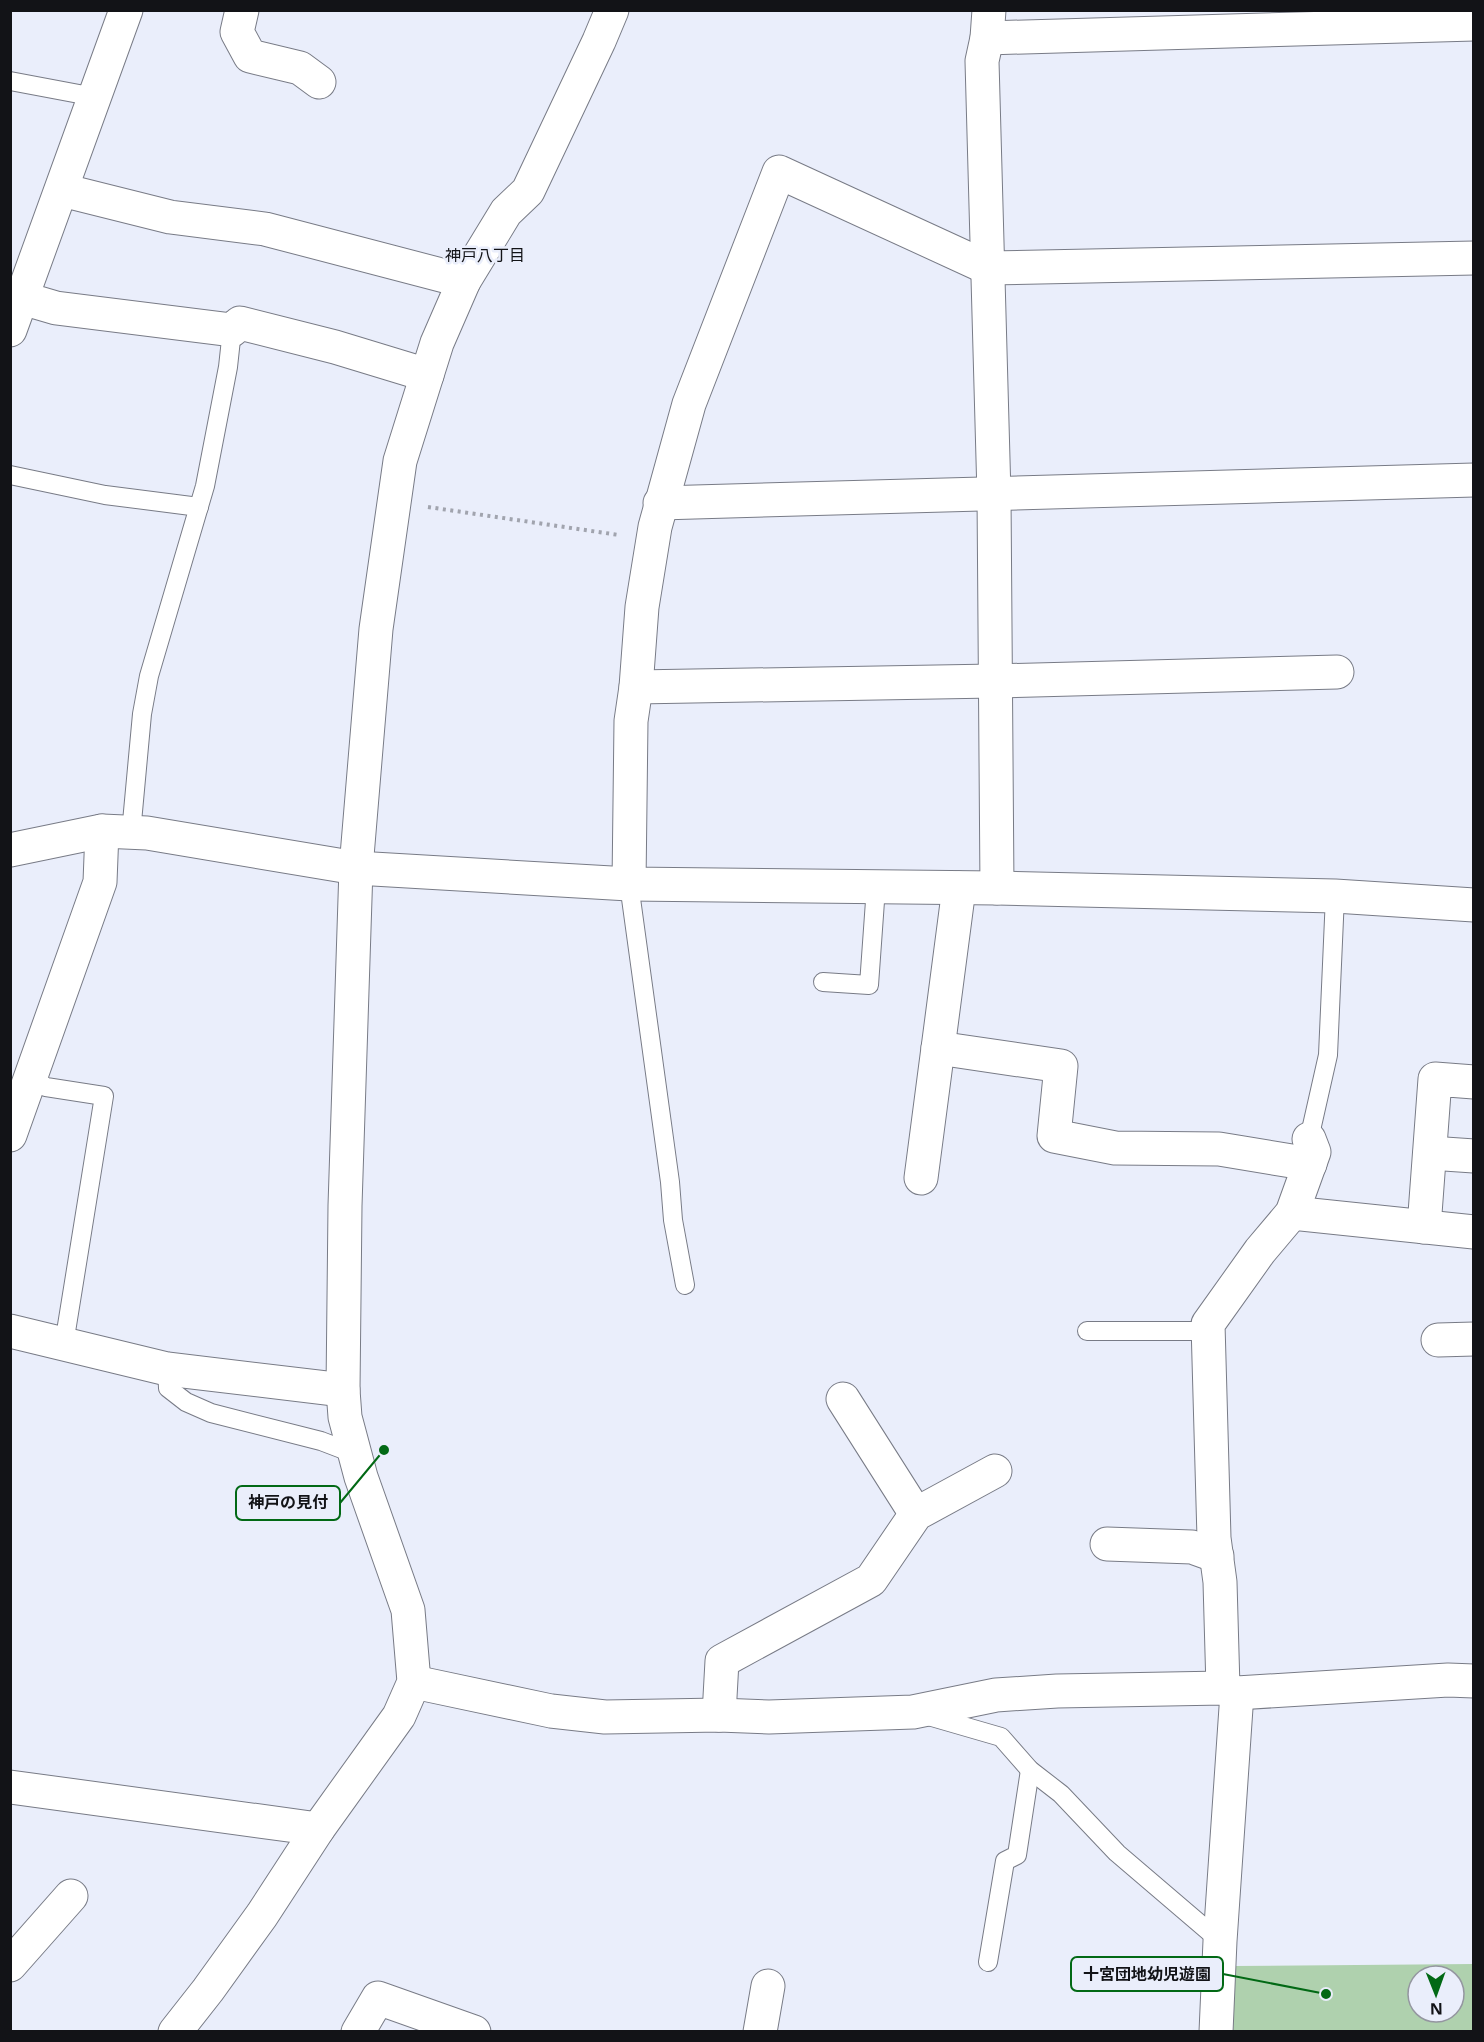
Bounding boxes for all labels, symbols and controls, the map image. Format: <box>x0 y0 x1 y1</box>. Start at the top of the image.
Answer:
district label: 神戸八丁目 <box>445 244 525 266</box>
callout: 神戸の見付 <box>236 1486 340 1520</box>
text: 神戸の見付 <box>248 1491 328 1513</box>
callout: 十宮団地幼児遊園 <box>1071 1957 1223 1991</box>
text: 十宮団地幼児遊園 <box>1083 1963 1211 1985</box>
north arrow <box>1406 1964 1466 2024</box>
text: N <box>1430 1998 1443 2020</box>

